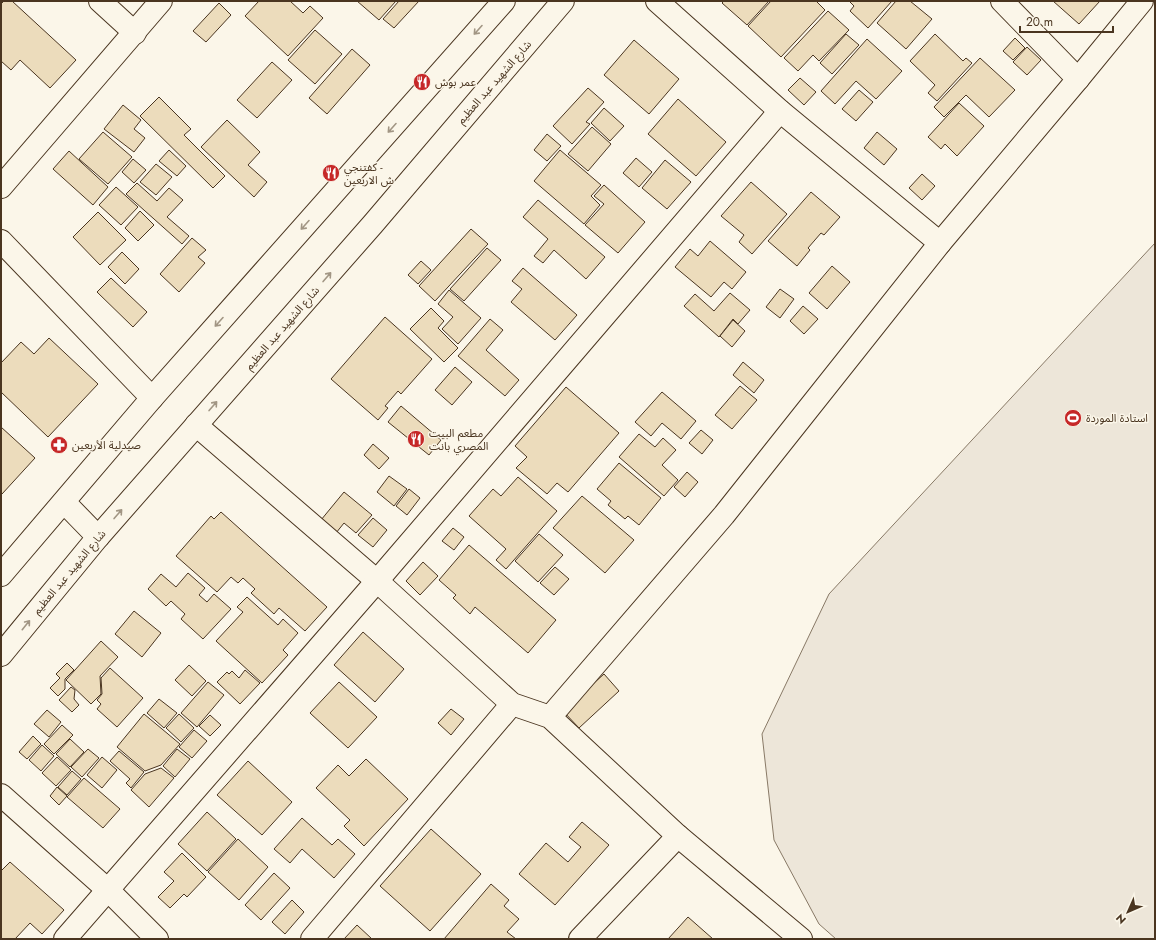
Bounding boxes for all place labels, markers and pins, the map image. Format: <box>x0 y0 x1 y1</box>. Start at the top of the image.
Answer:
restaurant icon: عمر بوش <box>412 72 432 92</box>
place label: عمر بوش <box>435 74 476 90</box>
place label: كفتنجي - ش الاربعين <box>344 159 394 188</box>
restaurant icon: كفتنجي - ش الاربعين <box>321 163 341 183</box>
sports icon: استادة الموردة <box>1063 408 1083 428</box>
place label: استادة الموردة <box>1086 410 1148 426</box>
place label: مطعم البيت المصري بانت <box>429 425 488 456</box>
restaurant icon: مطعم البيت المصري بانت <box>406 429 426 449</box>
pharmacy icon: صيدلية الأربعين <box>49 435 69 455</box>
place label: صيدلية الأربعين <box>72 437 141 453</box>

